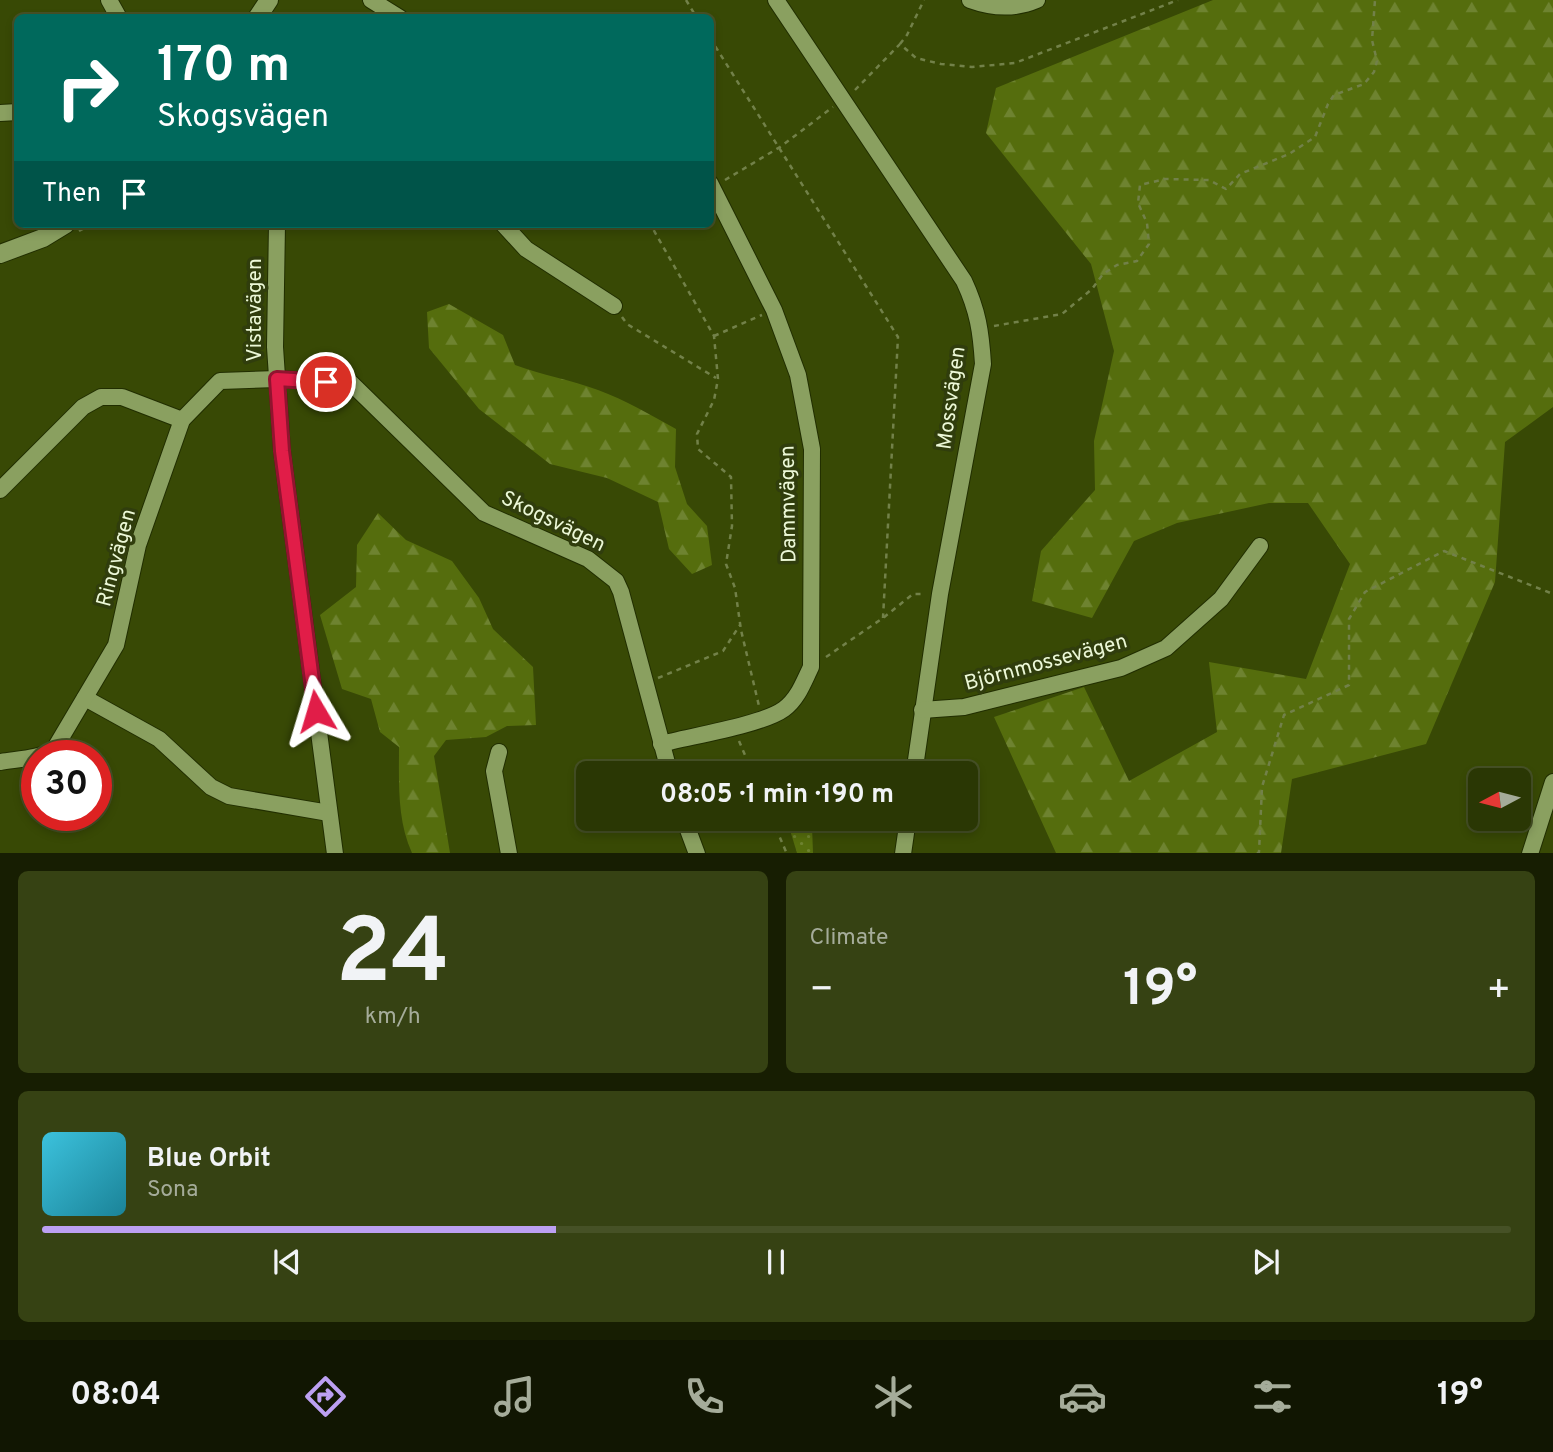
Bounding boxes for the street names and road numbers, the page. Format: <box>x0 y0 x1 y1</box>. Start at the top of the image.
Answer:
street label: Vistavägen <box>242 258 269 362</box>
street label: Mossvägen <box>931 345 973 451</box>
street label: Dammvägen <box>774 445 804 563</box>
street label: Skogsvägen <box>496 485 610 559</box>
street label: Ringvägen <box>91 506 143 610</box>
street label: Björnmossevägen <box>962 628 1130 698</box>

